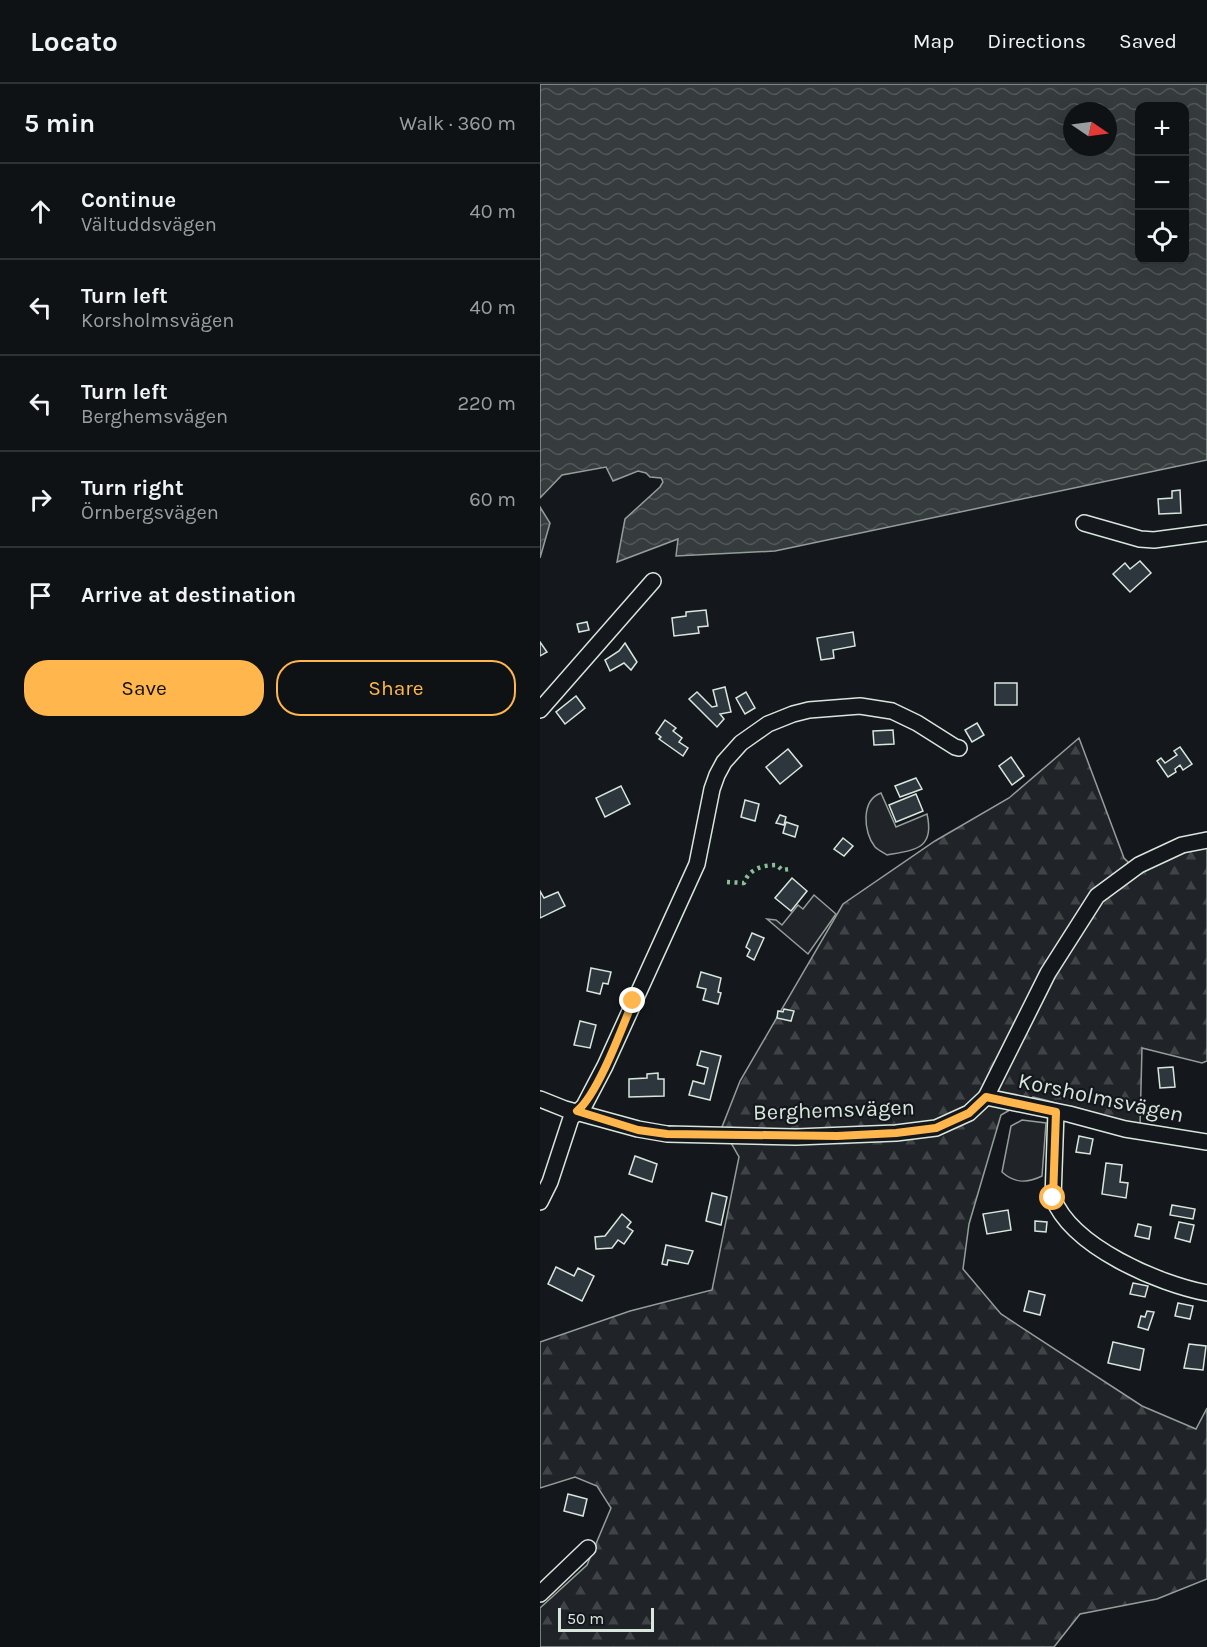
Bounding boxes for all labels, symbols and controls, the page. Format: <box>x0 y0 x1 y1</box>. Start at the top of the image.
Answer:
text: Locato <box>30 25 118 58</box>
text: Map <box>913 29 954 53</box>
text: Directions <box>987 29 1086 53</box>
text: Saved <box>1119 29 1177 53</box>
north arrow <box>1063 102 1117 156</box>
map controls <box>1135 102 1189 264</box>
button: + <box>1135 102 1189 156</box>
text: 5 min <box>24 108 95 139</box>
text: Walk · 360 m <box>399 112 516 135</box>
button: − <box>1135 156 1189 210</box>
text: Continue <box>81 187 176 213</box>
icon: ahead <box>24 195 57 228</box>
text: 40 m <box>470 200 516 223</box>
button: locate <box>1135 210 1189 264</box>
text: Vältuddsvägen <box>81 213 217 236</box>
text: Turn left <box>81 283 168 309</box>
icon: left <box>24 291 57 324</box>
text: 40 m <box>470 296 516 319</box>
text: Korsholmsvägen <box>81 309 234 332</box>
text: Turn left <box>81 379 168 405</box>
icon: left <box>24 387 57 420</box>
text: 220 m <box>457 392 516 415</box>
text: Berghemsvägen <box>81 405 228 428</box>
text: Turn right <box>81 475 184 501</box>
icon: right <box>24 483 57 516</box>
text: 60 m <box>469 488 516 511</box>
text: Örnbergsvägen <box>81 501 219 524</box>
icon: arrive <box>24 579 57 612</box>
text: Arrive at destination <box>81 582 296 608</box>
button: Save <box>24 660 264 716</box>
button: Share <box>276 660 516 716</box>
route end <box>619 987 645 1013</box>
street label: Korsholmsvägen <box>1016 1068 1186 1128</box>
street label: Berghemsvägen <box>753 1094 915 1126</box>
route start <box>1039 1184 1065 1210</box>
scale bar <box>558 1605 654 1632</box>
text: 50 m <box>567 1609 604 1628</box>

